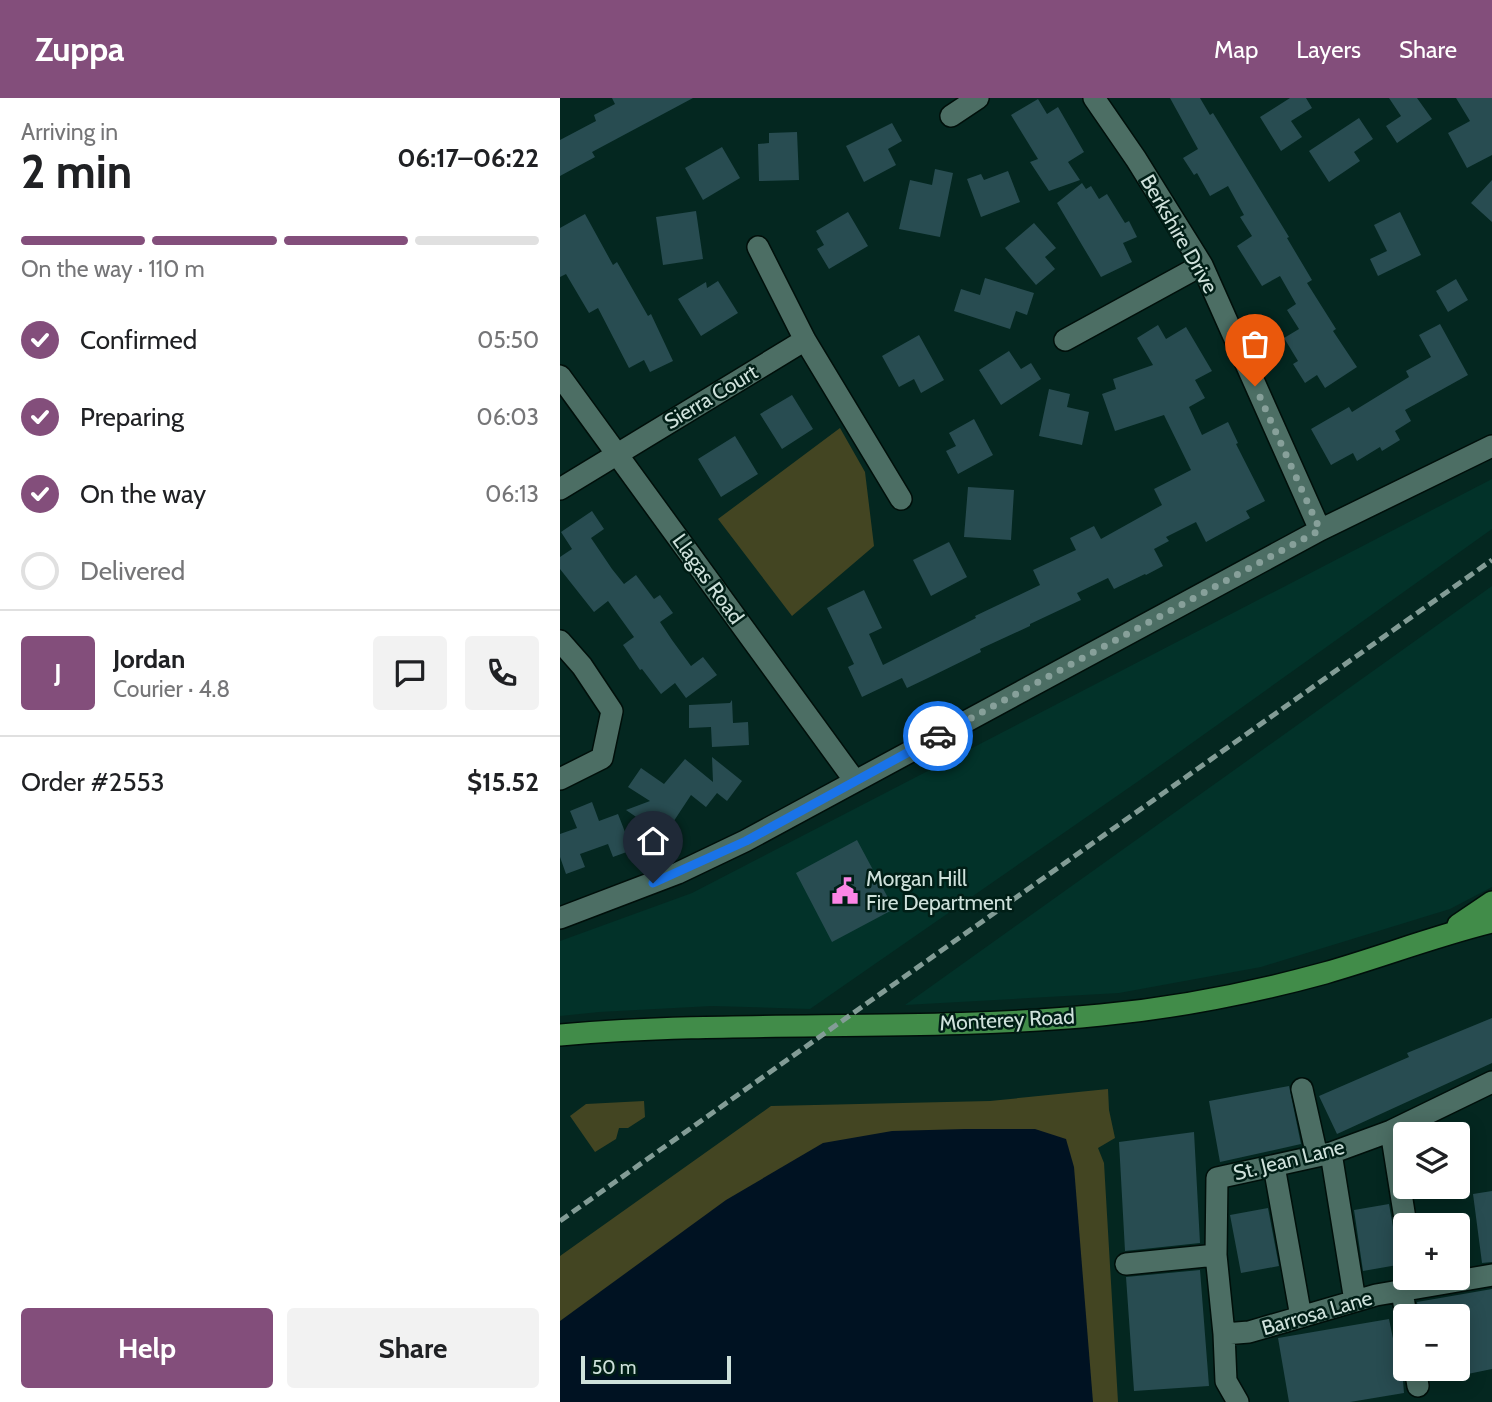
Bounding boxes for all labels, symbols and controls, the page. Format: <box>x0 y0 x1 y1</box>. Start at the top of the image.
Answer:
text: Zuppa <box>35 29 125 69</box>
text: Map <box>1214 35 1258 64</box>
text: Layers <box>1296 35 1361 64</box>
text: Share <box>1399 35 1457 64</box>
text: Arriving in <box>21 118 118 146</box>
text: 06:17–06:22 <box>397 142 539 174</box>
text: 2 min <box>21 144 132 200</box>
street label: Berkshire Drive <box>1135 170 1224 298</box>
text: On the way · 110 m <box>21 255 205 283</box>
pin <box>1225 314 1285 386</box>
icon: check <box>21 321 59 359</box>
text: Confirmed <box>80 324 197 356</box>
icon: bag <box>1236 325 1274 363</box>
text: 05:50 <box>477 326 539 354</box>
street label: Sierra Court <box>660 359 762 434</box>
icon: check <box>21 398 59 436</box>
text: Preparing <box>80 401 184 433</box>
text: 06:03 <box>477 403 539 431</box>
icon: check <box>21 475 59 513</box>
text: On the way <box>80 478 206 510</box>
text: 06:13 <box>485 480 539 508</box>
street label: Llagas Road <box>667 529 749 629</box>
text: Delivered <box>80 555 185 587</box>
button: chat <box>373 636 447 710</box>
button: phone <box>465 636 539 710</box>
text: Jordan <box>113 643 185 675</box>
text: J <box>54 657 62 689</box>
text: Courier · 4.8 <box>113 675 230 703</box>
courier <box>903 701 973 771</box>
icon: car <box>919 717 957 755</box>
text: Order #2553 <box>21 766 165 798</box>
text: $15.52 <box>467 766 539 798</box>
pin <box>623 811 683 883</box>
icon: home <box>634 822 672 860</box>
place label: Morgan Hill Fire Department <box>866 866 1012 915</box>
public building icon: Morgan Hill Fire Department <box>830 876 860 906</box>
street label: Monterey Road <box>939 1003 1075 1036</box>
map controls <box>1393 1122 1470 1381</box>
button: layers <box>1393 1122 1470 1199</box>
street label: St. Jean Lane <box>1231 1134 1347 1185</box>
button: + <box>1393 1213 1470 1290</box>
street label: Barrosa Lane <box>1259 1285 1375 1340</box>
button: − <box>1393 1304 1470 1381</box>
button: Help <box>21 1308 273 1388</box>
button: Share <box>287 1308 539 1388</box>
scale bar <box>581 1353 732 1385</box>
text: 50 m <box>592 1356 636 1379</box>

